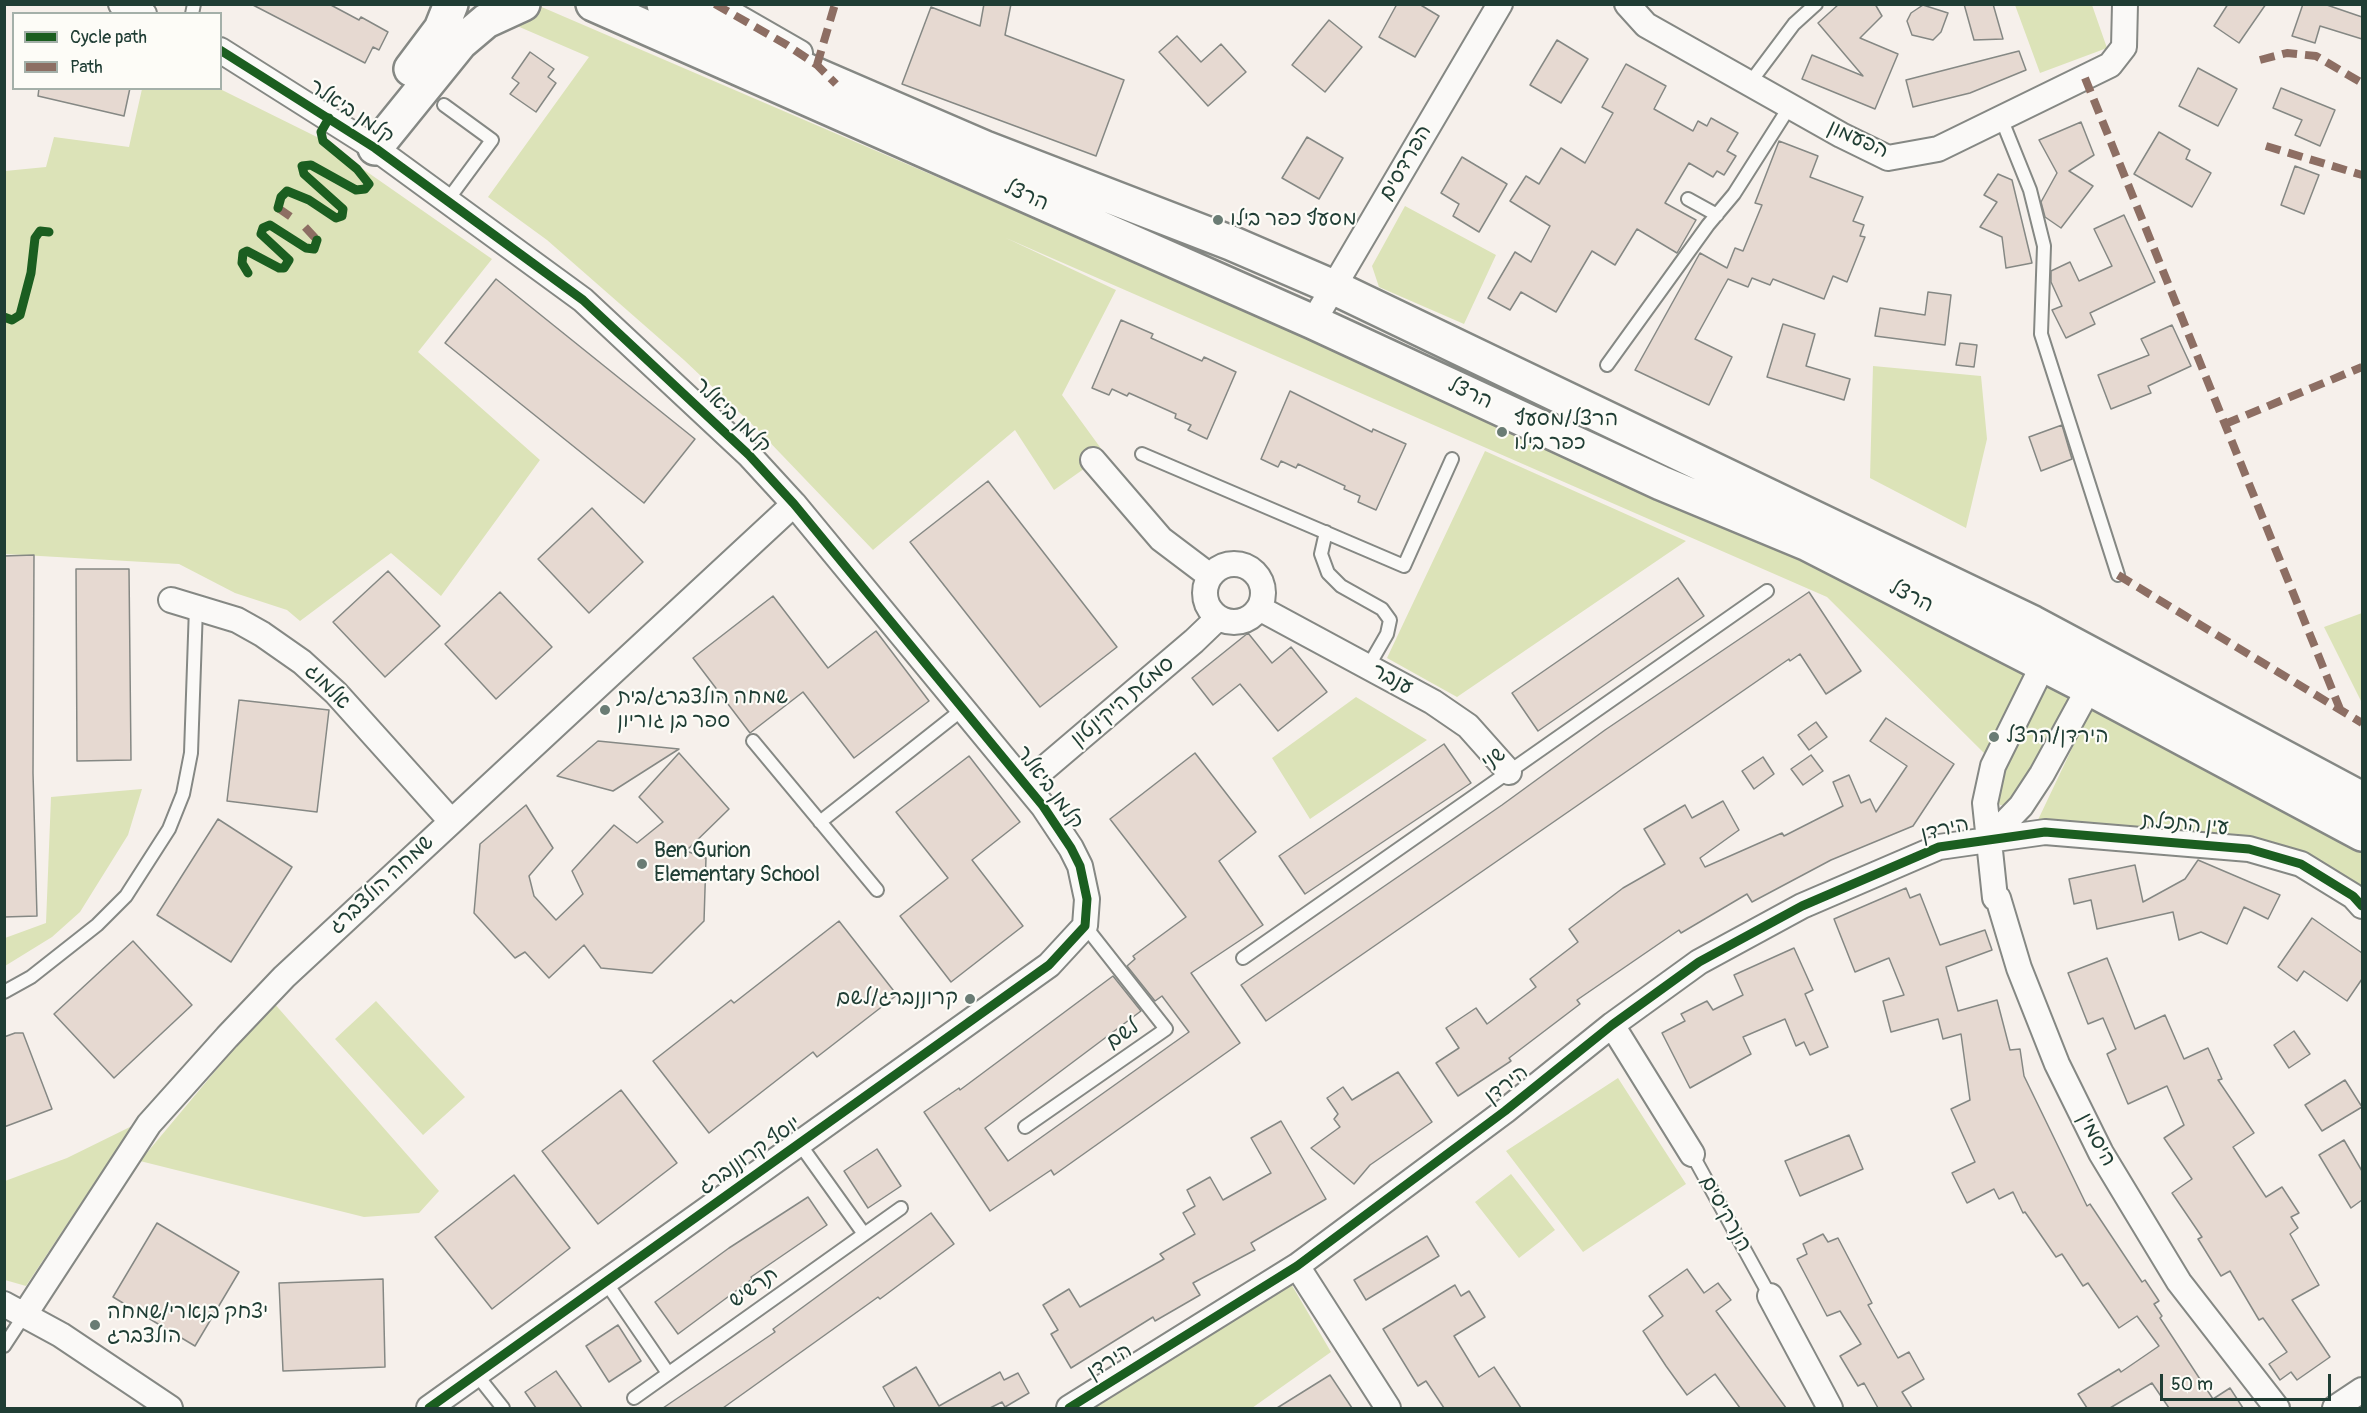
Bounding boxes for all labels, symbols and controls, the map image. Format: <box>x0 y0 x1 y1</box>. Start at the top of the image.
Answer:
legend <box>12 12 222 90</box>
text: Cycle path <box>70 26 147 49</box>
text: Path <box>70 56 103 79</box>
street label: קלמן ביאלר <box>303 74 399 150</box>
street label: הפעמון <box>1824 115 1892 165</box>
street label: הפרדסים <box>1374 121 1438 205</box>
street label: הרצל <box>1000 175 1052 217</box>
place label: מסעף כפר בילו <box>1230 207 1357 233</box>
marker: מסעף כפר בילו <box>1211 213 1225 227</box>
street label: קלמן ביאלר <box>688 373 776 459</box>
street label: הרצל <box>1444 373 1496 415</box>
place label: הרצל/מסעף כפר בילו <box>1514 407 1618 457</box>
marker: הרצל/מסעף כפר בילו <box>1495 425 1509 439</box>
street label: הרצל <box>1885 575 1937 619</box>
street label: סמטת היקינטון <box>1066 652 1180 752</box>
street label: אלמוג <box>299 659 355 715</box>
street label: ענבר <box>1367 659 1417 701</box>
place label: שמחה הולצברג/בית ספר בן גוריון <box>617 685 788 735</box>
marker: שמחה הולצברג/בית ספר בן גוריון <box>598 703 612 717</box>
place label: הירדן/הרצל <box>2006 724 2108 750</box>
marker: הירדן/הרצל <box>1987 730 2001 744</box>
street label: קלמן ביאלר <box>1010 741 1088 835</box>
street label: שני <box>1477 742 1511 776</box>
street label: עין התכלת <box>2140 809 2230 841</box>
street label: הירדן <box>1918 812 1972 848</box>
street label: שמחה הולצברג <box>325 830 439 940</box>
place label: Ben Gurion Elementary School <box>654 839 820 889</box>
marker: Ben Gurion Elementary School <box>635 857 649 871</box>
place label: קרוננברג/לשם <box>836 986 958 1012</box>
marker: קרוננברג/לשם <box>963 992 977 1006</box>
street label: לשם <box>1101 1015 1145 1055</box>
street label: הירדן <box>1480 1060 1534 1110</box>
street label: היסמין <box>2072 1109 2120 1171</box>
street label: יוסף קרוננברג <box>694 1112 806 1200</box>
street label: הנרקיסים <box>1694 1172 1756 1256</box>
street label: תרשיש <box>724 1262 784 1314</box>
place label: יצחק בנארי/שמחה הולצברג <box>107 1300 268 1350</box>
marker: יצחק בנארי/שמחה הולצברג <box>88 1318 102 1332</box>
street label: הירדן <box>1083 1338 1137 1386</box>
scale bar <box>2163 1362 2334 1400</box>
text: 50 m <box>2171 1373 2213 1396</box>

